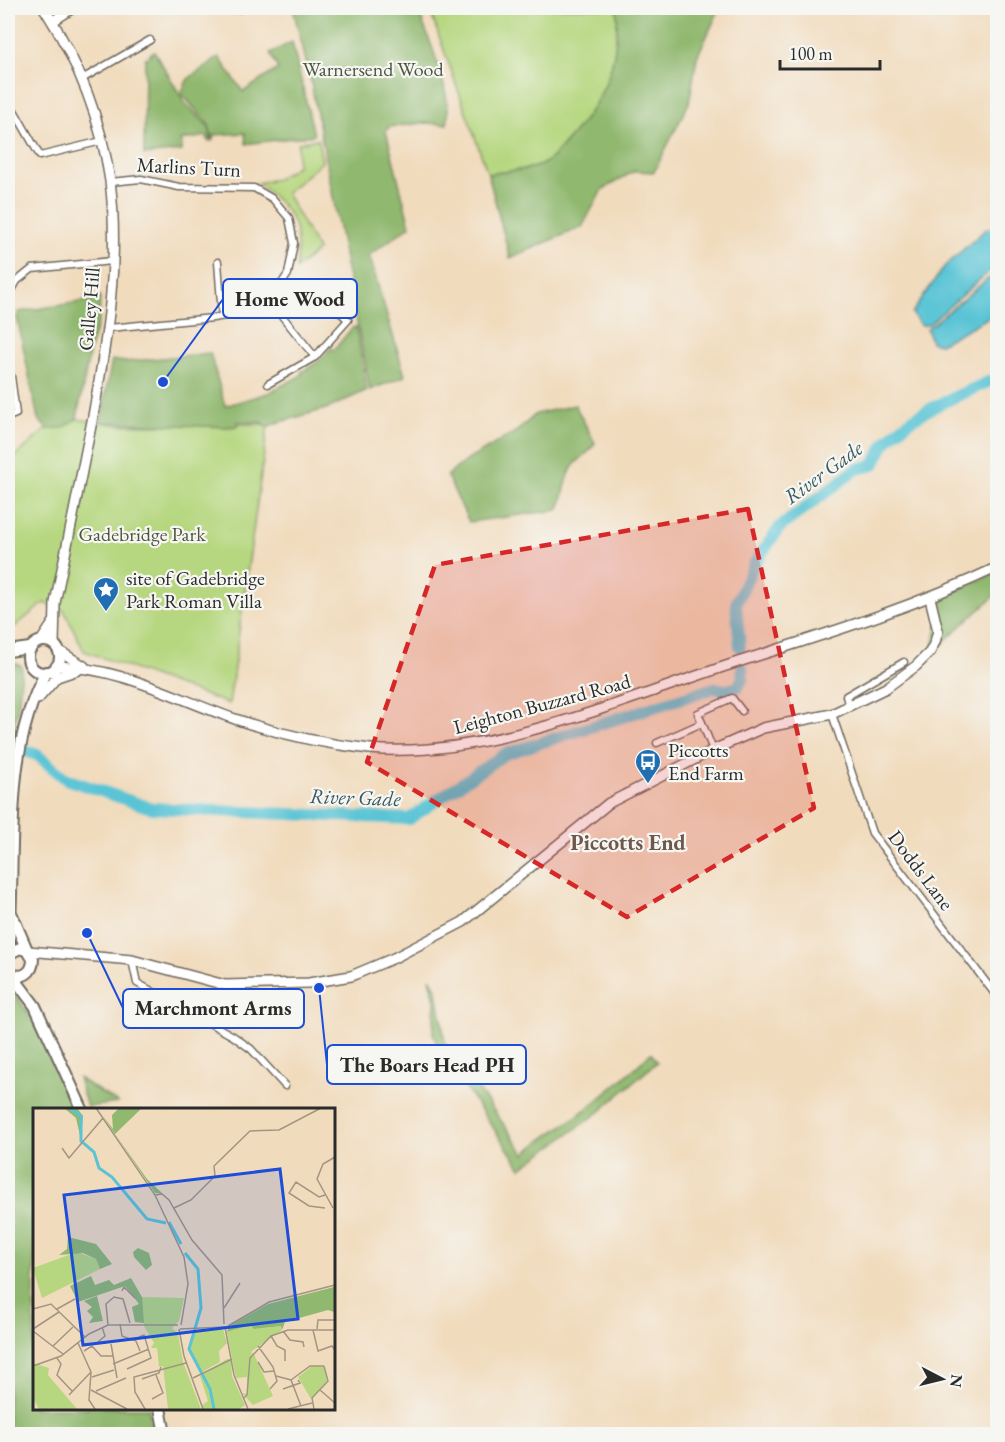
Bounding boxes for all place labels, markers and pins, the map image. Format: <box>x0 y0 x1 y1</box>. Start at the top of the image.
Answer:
callout: Home Wood <box>223 279 357 318</box>
place label: site of Gadebridge Park Roman Villa <box>126 565 265 614</box>
place icon: site of Gadebridge Park Roman Villa <box>91 575 121 613</box>
place label: Piccotts End Farm <box>668 737 744 786</box>
bus stop icon: Piccotts End Farm <box>633 747 663 785</box>
callout: Marchmont Arms <box>123 989 304 1028</box>
callout: The Boars Head PH <box>327 1045 526 1084</box>

